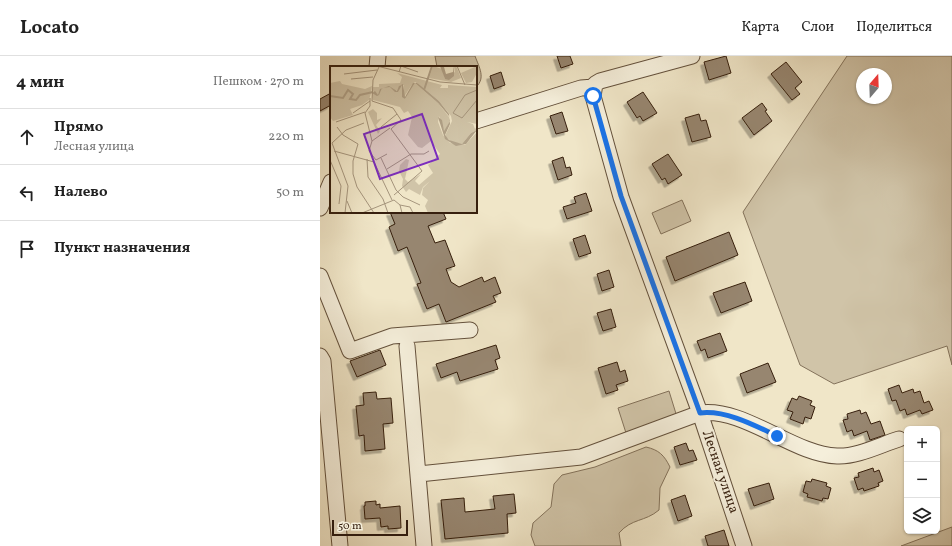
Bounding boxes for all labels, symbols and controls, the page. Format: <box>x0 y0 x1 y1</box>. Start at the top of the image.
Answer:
text: Locato <box>20 15 79 41</box>
text: Карта <box>741 18 779 37</box>
text: Слои <box>801 18 834 37</box>
text: Поделиться <box>856 18 932 37</box>
inset map <box>330 66 477 213</box>
north arrow <box>856 68 892 104</box>
text: 4 мин <box>16 71 64 94</box>
text: Пешком · 270 m <box>213 73 304 91</box>
route start <box>584 87 602 105</box>
text: Прямо <box>54 117 103 138</box>
icon: ahead <box>16 126 38 148</box>
text: 220 m <box>268 128 304 146</box>
text: Лесная улица <box>54 138 134 156</box>
icon: left <box>16 182 38 204</box>
text: Налево <box>54 182 108 203</box>
text: 50 m <box>276 184 304 202</box>
icon: arrive <box>16 238 38 260</box>
text: Пункт назначения <box>54 238 190 259</box>
map controls <box>904 426 940 534</box>
button: + <box>904 426 940 462</box>
route end <box>768 427 786 445</box>
street label: Лесная улица <box>697 428 743 516</box>
button: − <box>904 462 940 498</box>
button: layers <box>904 498 940 534</box>
scale bar <box>332 518 408 537</box>
text: 50 m <box>338 519 362 534</box>

